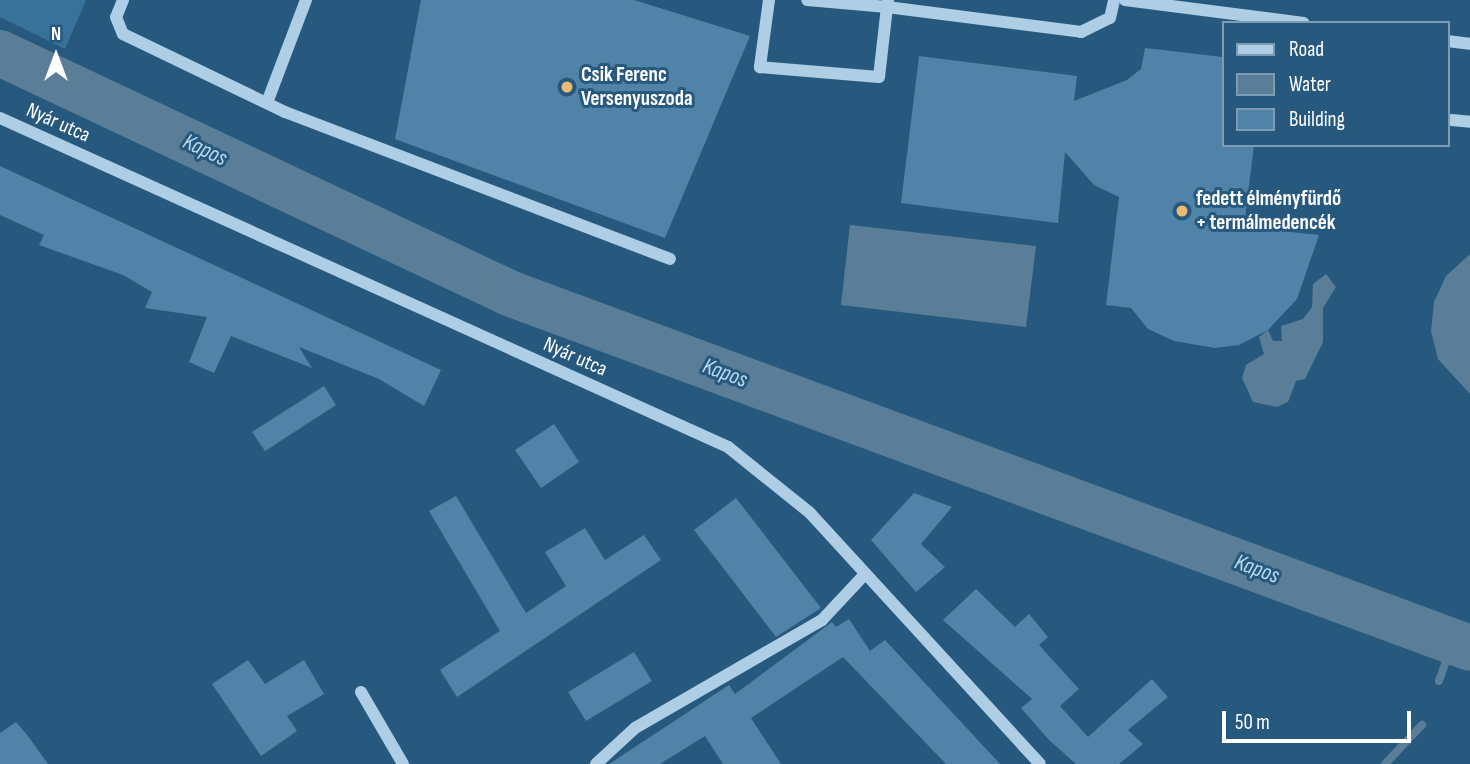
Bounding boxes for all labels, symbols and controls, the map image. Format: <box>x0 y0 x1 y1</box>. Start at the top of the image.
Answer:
north arrow <box>21 21 91 91</box>
legend <box>1222 21 1449 147</box>
text: N <box>51 23 61 46</box>
text: Road <box>1289 37 1324 62</box>
place label: Csik Ferenc Versenyuszoda <box>581 62 693 112</box>
text: Water <box>1289 72 1331 97</box>
marker: Csik Ferenc Versenyuszoda <box>559 79 575 95</box>
street label: Nyár utca <box>22 98 94 148</box>
text: Building <box>1289 107 1345 132</box>
water label: Kapos <box>178 128 232 172</box>
place label: fedett élményfürdő + termálmedencék <box>1196 186 1341 236</box>
marker: fedett élményfürdő + termálmedencék <box>1174 203 1190 219</box>
street label: Nyár utca <box>539 332 611 382</box>
water label: Kapos <box>699 352 751 394</box>
water label: Kapos <box>1231 548 1283 590</box>
scale bar <box>1225 698 1414 742</box>
text: 50 m <box>1235 710 1270 735</box>

